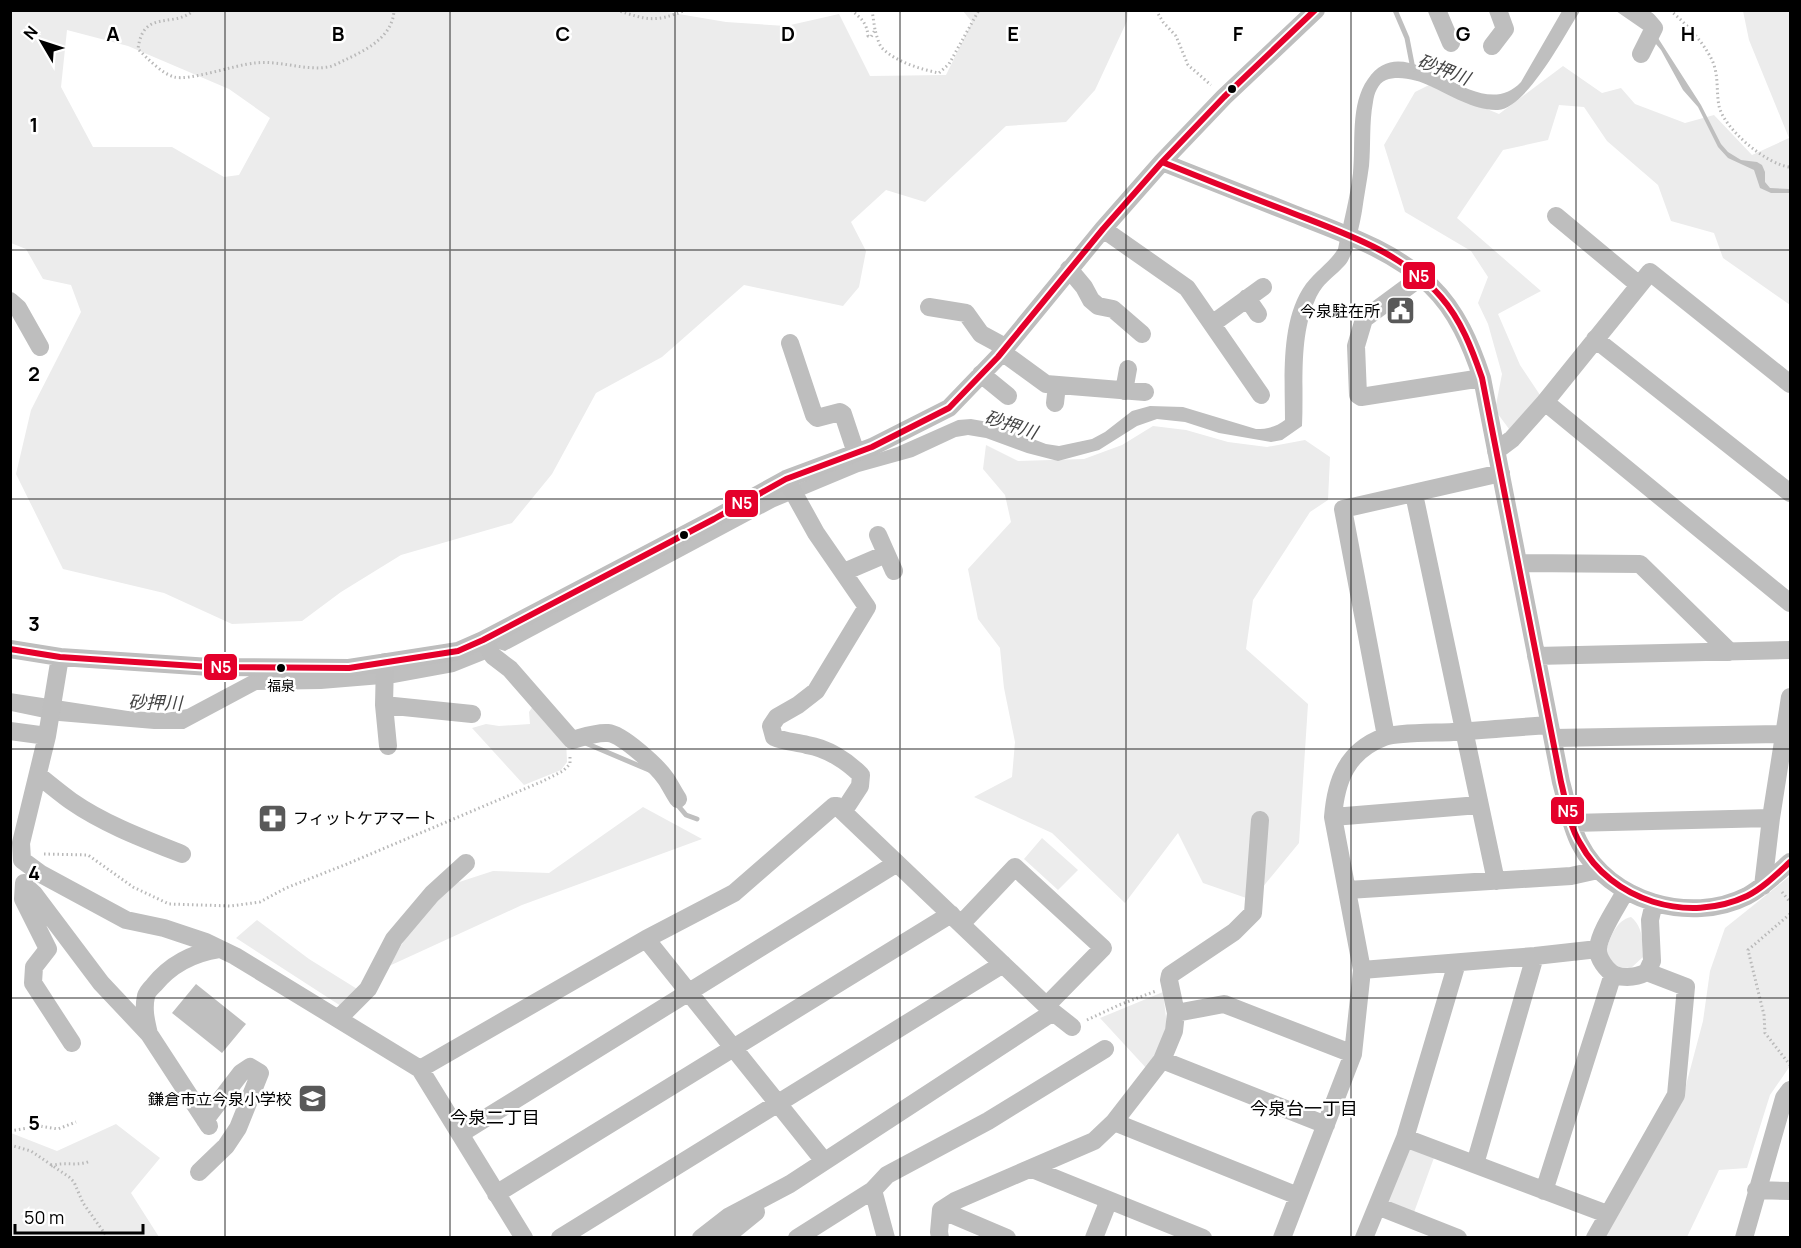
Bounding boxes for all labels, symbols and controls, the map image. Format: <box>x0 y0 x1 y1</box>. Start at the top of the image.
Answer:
north arrow <box>12 12 72 72</box>
text: A <box>106 20 120 47</box>
text: B <box>332 20 345 47</box>
text: C <box>556 20 570 47</box>
text: D <box>781 20 795 47</box>
text: E <box>1007 20 1019 47</box>
text: F <box>1233 20 1244 47</box>
text: G <box>1456 20 1471 47</box>
text: H <box>1681 20 1695 47</box>
text: N <box>18 21 43 44</box>
water label: 砂押川 <box>1414 48 1475 91</box>
unlabelled marker <box>1226 83 1238 95</box>
text: 1 <box>30 111 38 138</box>
line badge: N5 <box>1402 261 1436 290</box>
text: N5 <box>1409 265 1429 287</box>
public building icon: 今泉駐在所 <box>1385 295 1417 327</box>
place label: 今泉駐在所 <box>1300 300 1380 322</box>
text: 2 <box>28 360 40 387</box>
water label: 砂押川 <box>982 404 1042 444</box>
line badge: N5 <box>724 489 759 518</box>
text: N5 <box>732 492 752 514</box>
unlabelled marker <box>678 529 690 541</box>
text: 3 <box>28 610 40 637</box>
line badge: N5 <box>203 653 238 681</box>
text: N5 <box>211 656 231 678</box>
marker: 福泉 <box>275 662 287 674</box>
place label: 福泉 <box>267 676 295 695</box>
water label: 砂押川 <box>128 690 184 715</box>
line badge: N5 <box>1550 796 1585 825</box>
text: N5 <box>1558 800 1578 822</box>
pharmacy icon: フィットケアマート <box>256 802 288 834</box>
place label: フィットケアマート <box>293 807 437 829</box>
text: 4 <box>28 859 40 886</box>
school or university icon: 鎌倉市立今泉小学校 <box>297 1083 329 1115</box>
place label: 鎌倉市立今泉小学校 <box>148 1088 292 1110</box>
district label: 今泉台一丁目 <box>1250 1096 1358 1120</box>
district label: 今泉二丁目 <box>450 1105 540 1129</box>
text: 5 <box>28 1109 40 1136</box>
scale bar <box>15 1197 142 1235</box>
text: 50 m <box>24 1205 64 1229</box>

